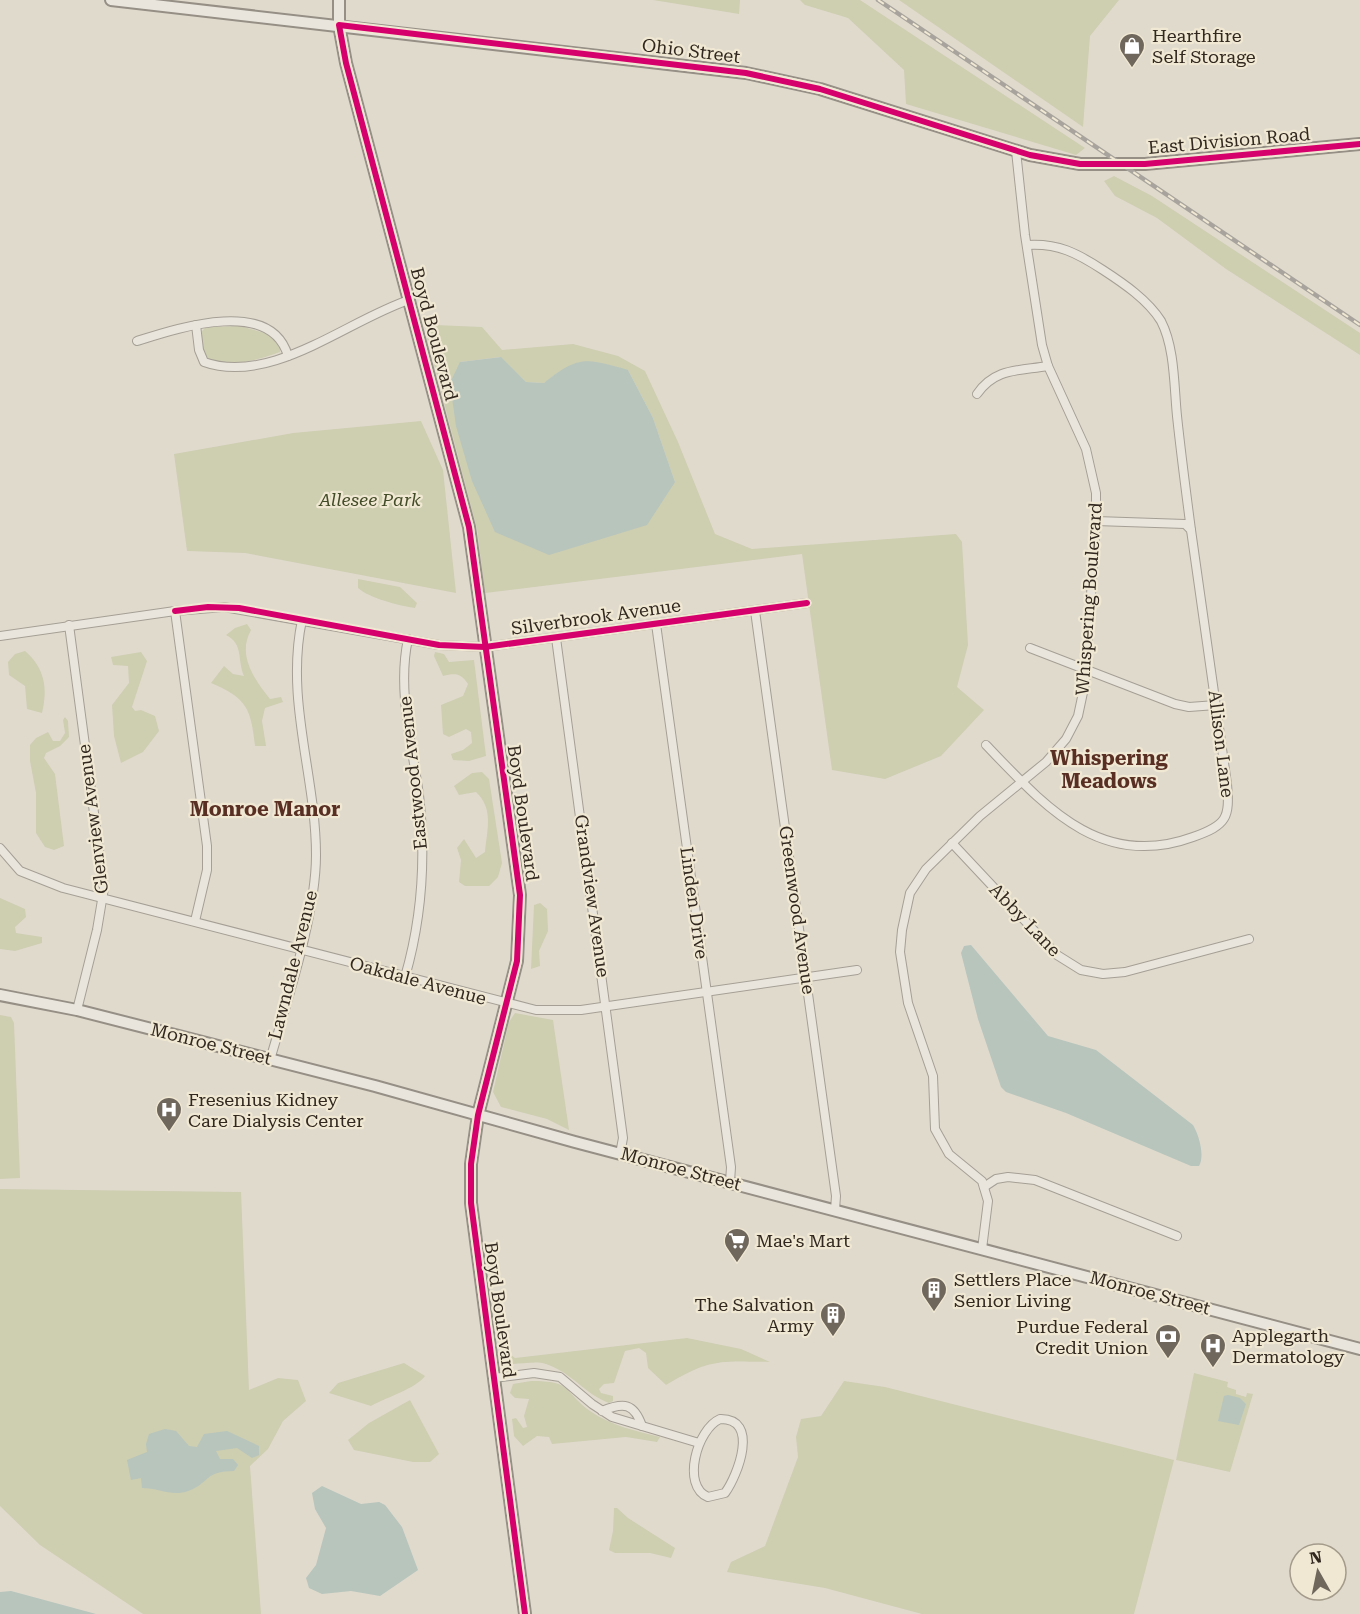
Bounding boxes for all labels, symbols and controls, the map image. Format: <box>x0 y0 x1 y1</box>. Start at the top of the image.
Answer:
place label: Hearthfire Self Storage <box>1152 25 1256 67</box>
shop icon: Hearthfire Self Storage <box>1117 31 1147 69</box>
street label: Ohio Street <box>641 34 742 67</box>
street label: East Division Road <box>1147 123 1311 158</box>
street label: Boyd Boulevard <box>407 265 463 403</box>
park label: Allesee Park <box>318 489 421 510</box>
street label: Whispering Boulevard <box>1071 501 1106 696</box>
street label: Silverbrook Avenue <box>510 594 682 639</box>
street label: Allison Lane <box>1204 689 1239 799</box>
street label: Eastwood Avenue <box>394 695 431 851</box>
street label: Glenview Avenue <box>73 743 112 895</box>
street label: Boyd Boulevard <box>504 743 544 883</box>
district label: Whispering Meadows <box>1050 746 1169 793</box>
district label: Monroe Manor <box>190 797 340 821</box>
street label: Grandview Avenue <box>571 813 614 979</box>
street label: Greenwood Avenue <box>775 824 820 996</box>
street label: Linden Drive <box>676 845 713 960</box>
street label: Abby Lane <box>985 879 1065 961</box>
street label: Lawndale Avenue <box>264 888 321 1042</box>
street label: Oakdale Avenue <box>347 952 489 1009</box>
street label: Monroe Street <box>148 1018 274 1069</box>
place label: Fresenius Kidney Care Dialysis Center <box>188 1089 364 1131</box>
hospital icon: Fresenius Kidney Care Dialysis Center <box>154 1095 184 1133</box>
street label: Monroe Street <box>619 1142 744 1195</box>
supermarket icon: Mae's Mart <box>722 1226 752 1264</box>
place label: Mae's Mart <box>756 1230 850 1251</box>
street label: Boyd Boulevard <box>481 1240 521 1380</box>
street label: Monroe Street <box>1088 1266 1213 1319</box>
place label: Settlers Place Senior Living <box>954 1269 1072 1311</box>
building icon: Settlers Place Senior Living <box>919 1275 949 1313</box>
place label: The Salvation Army <box>695 1294 814 1336</box>
building icon: The Salvation Army <box>818 1300 848 1338</box>
place label: Purdue Federal Credit Union <box>1017 1316 1148 1358</box>
bank icon: Purdue Federal Credit Union <box>1153 1322 1183 1360</box>
place label: Applegarth Dermatology <box>1232 1325 1345 1367</box>
hospital icon: Applegarth Dermatology <box>1198 1331 1228 1369</box>
north arrow <box>1288 1542 1348 1602</box>
text: N <box>1308 1547 1323 1568</box>

